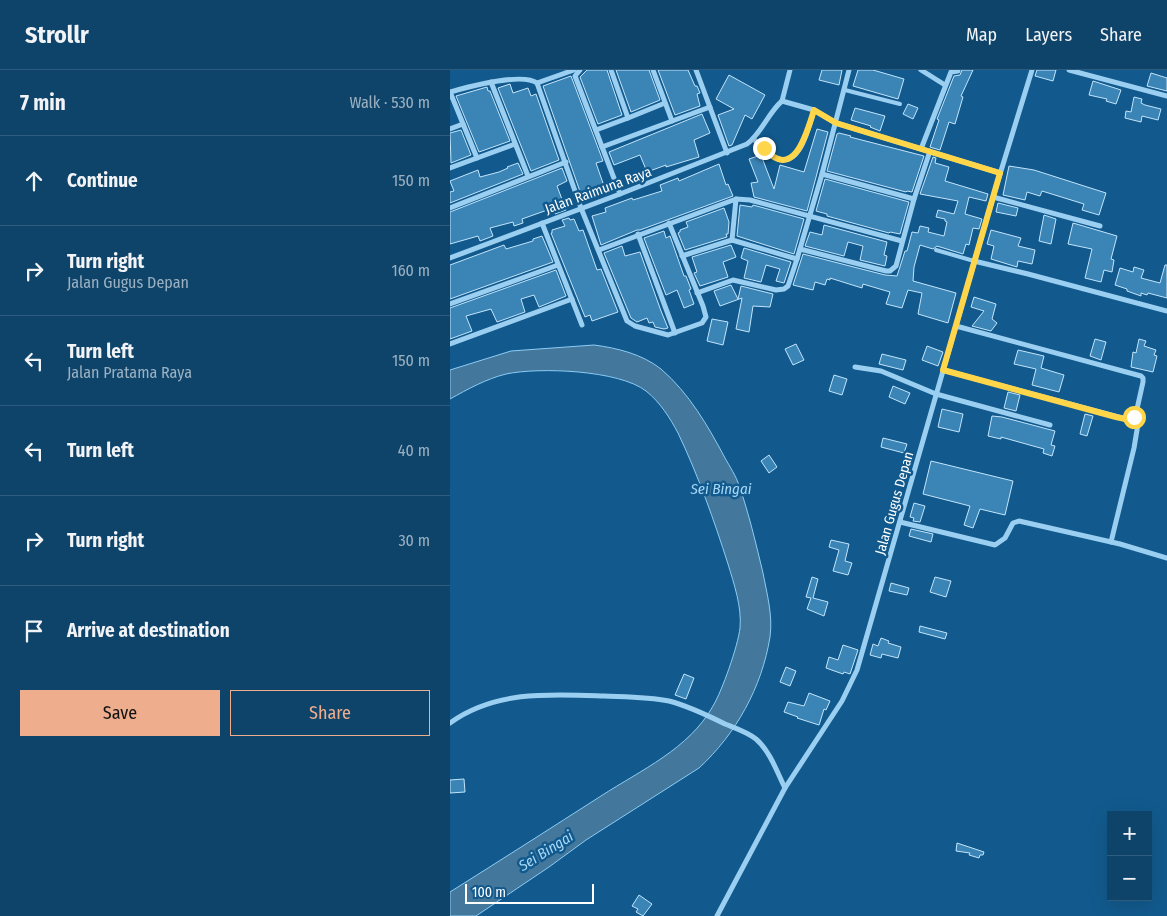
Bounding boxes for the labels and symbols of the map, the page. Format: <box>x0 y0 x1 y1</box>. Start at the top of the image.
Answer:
route end <box>753 137 776 160</box>
street label: Jalan Raimuna Raya <box>543 163 654 218</box>
route start <box>1123 406 1146 429</box>
street label: Jalan Gugus Depan <box>872 450 917 557</box>
water label: Sei Bingai <box>690 480 752 498</box>
water label: Sei Bingai <box>515 827 577 875</box>
scale bar <box>465 881 594 904</box>

